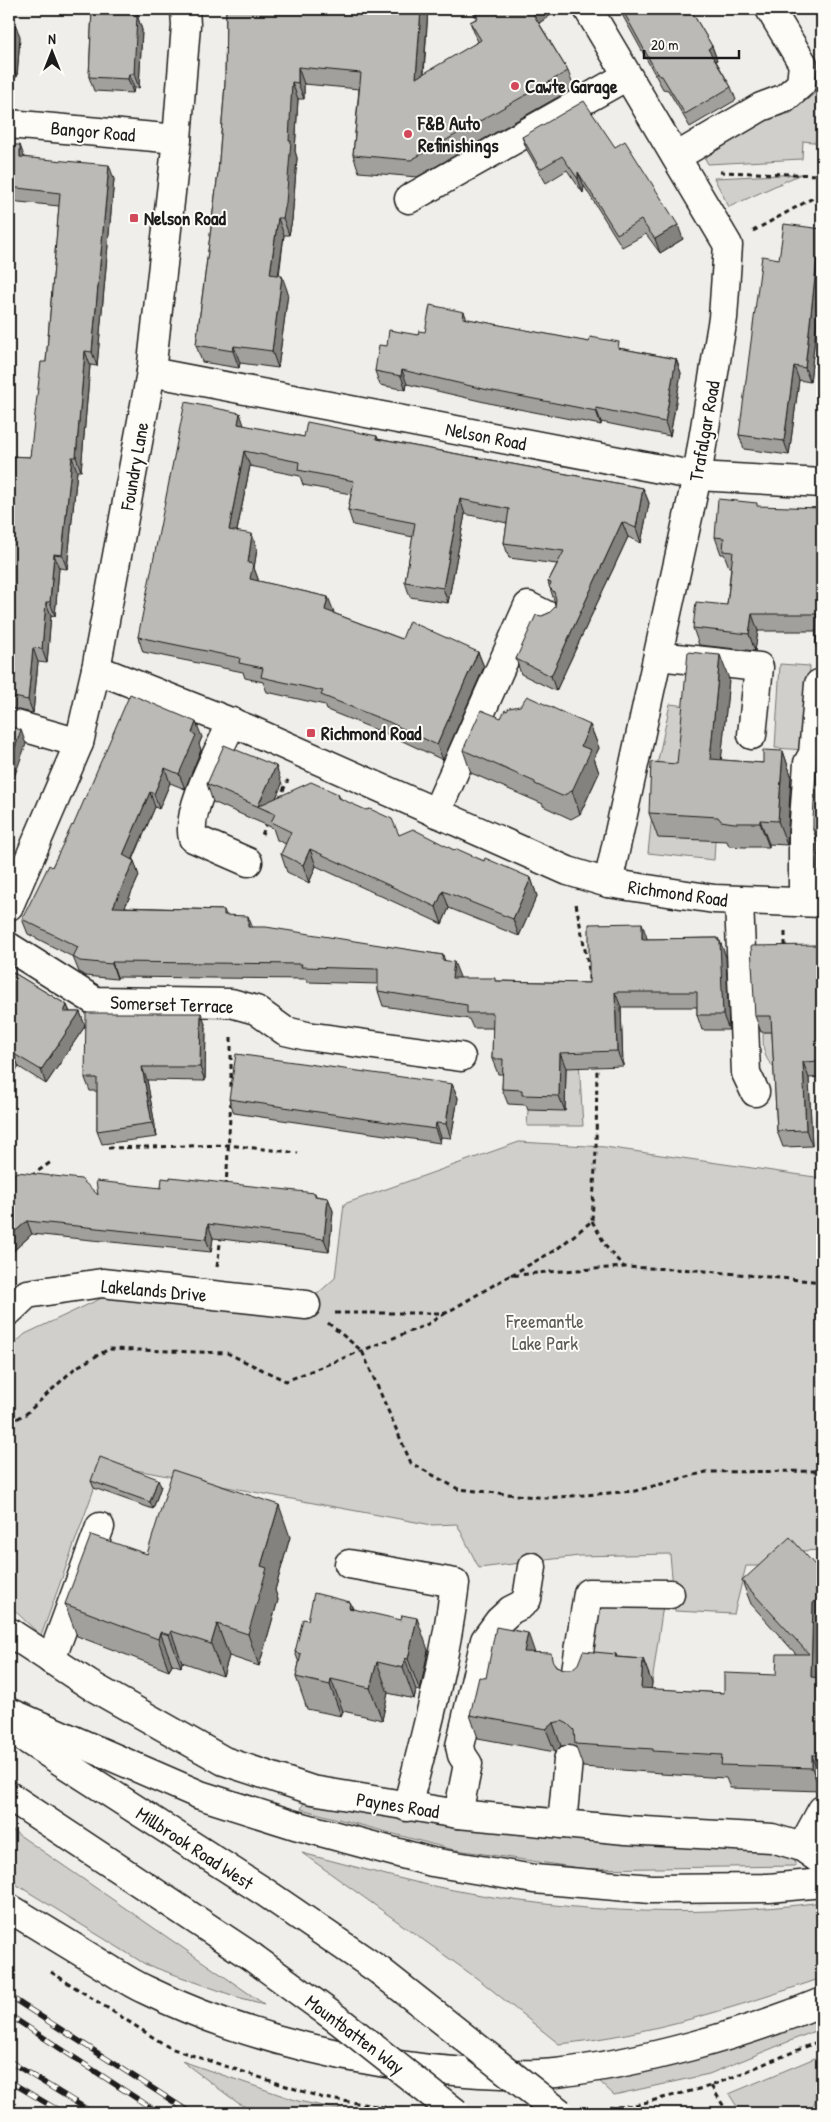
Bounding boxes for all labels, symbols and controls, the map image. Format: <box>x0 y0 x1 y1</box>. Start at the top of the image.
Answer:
north arrow <box>28 28 78 78</box>
scale bar <box>644 28 738 60</box>
text: N <box>48 29 56 48</box>
text: 20 m <box>651 34 678 55</box>
place label: Cawte Garage <box>525 73 618 100</box>
marker: Cawte Garage <box>509 80 521 92</box>
place label: F&B Auto Refinishings <box>417 110 499 159</box>
street label: Bangor Road <box>50 114 137 148</box>
marker: F&B Auto Refinishings <box>402 128 414 140</box>
place label: Nelson Road <box>144 205 226 231</box>
marker: Nelson Road <box>128 212 140 224</box>
street label: Trafalgar Road <box>682 378 726 483</box>
street label: Nelson Road <box>443 415 529 457</box>
street label: Foundry Lane <box>113 420 155 513</box>
place label: Richmond Road <box>321 720 422 746</box>
marker: Richmond Road <box>305 727 317 739</box>
street label: Richmond Road <box>627 873 730 913</box>
street label: Somerset Terrace <box>110 989 235 1019</box>
street label: Lakelands Drive <box>100 1272 208 1308</box>
park label: Freemantle Lake Park <box>505 1308 584 1356</box>
street label: Paynes Road <box>355 1786 442 1824</box>
street label: Millbrook Road West <box>131 1800 259 1896</box>
street label: Mountbatten Way <box>300 1988 410 2080</box>

